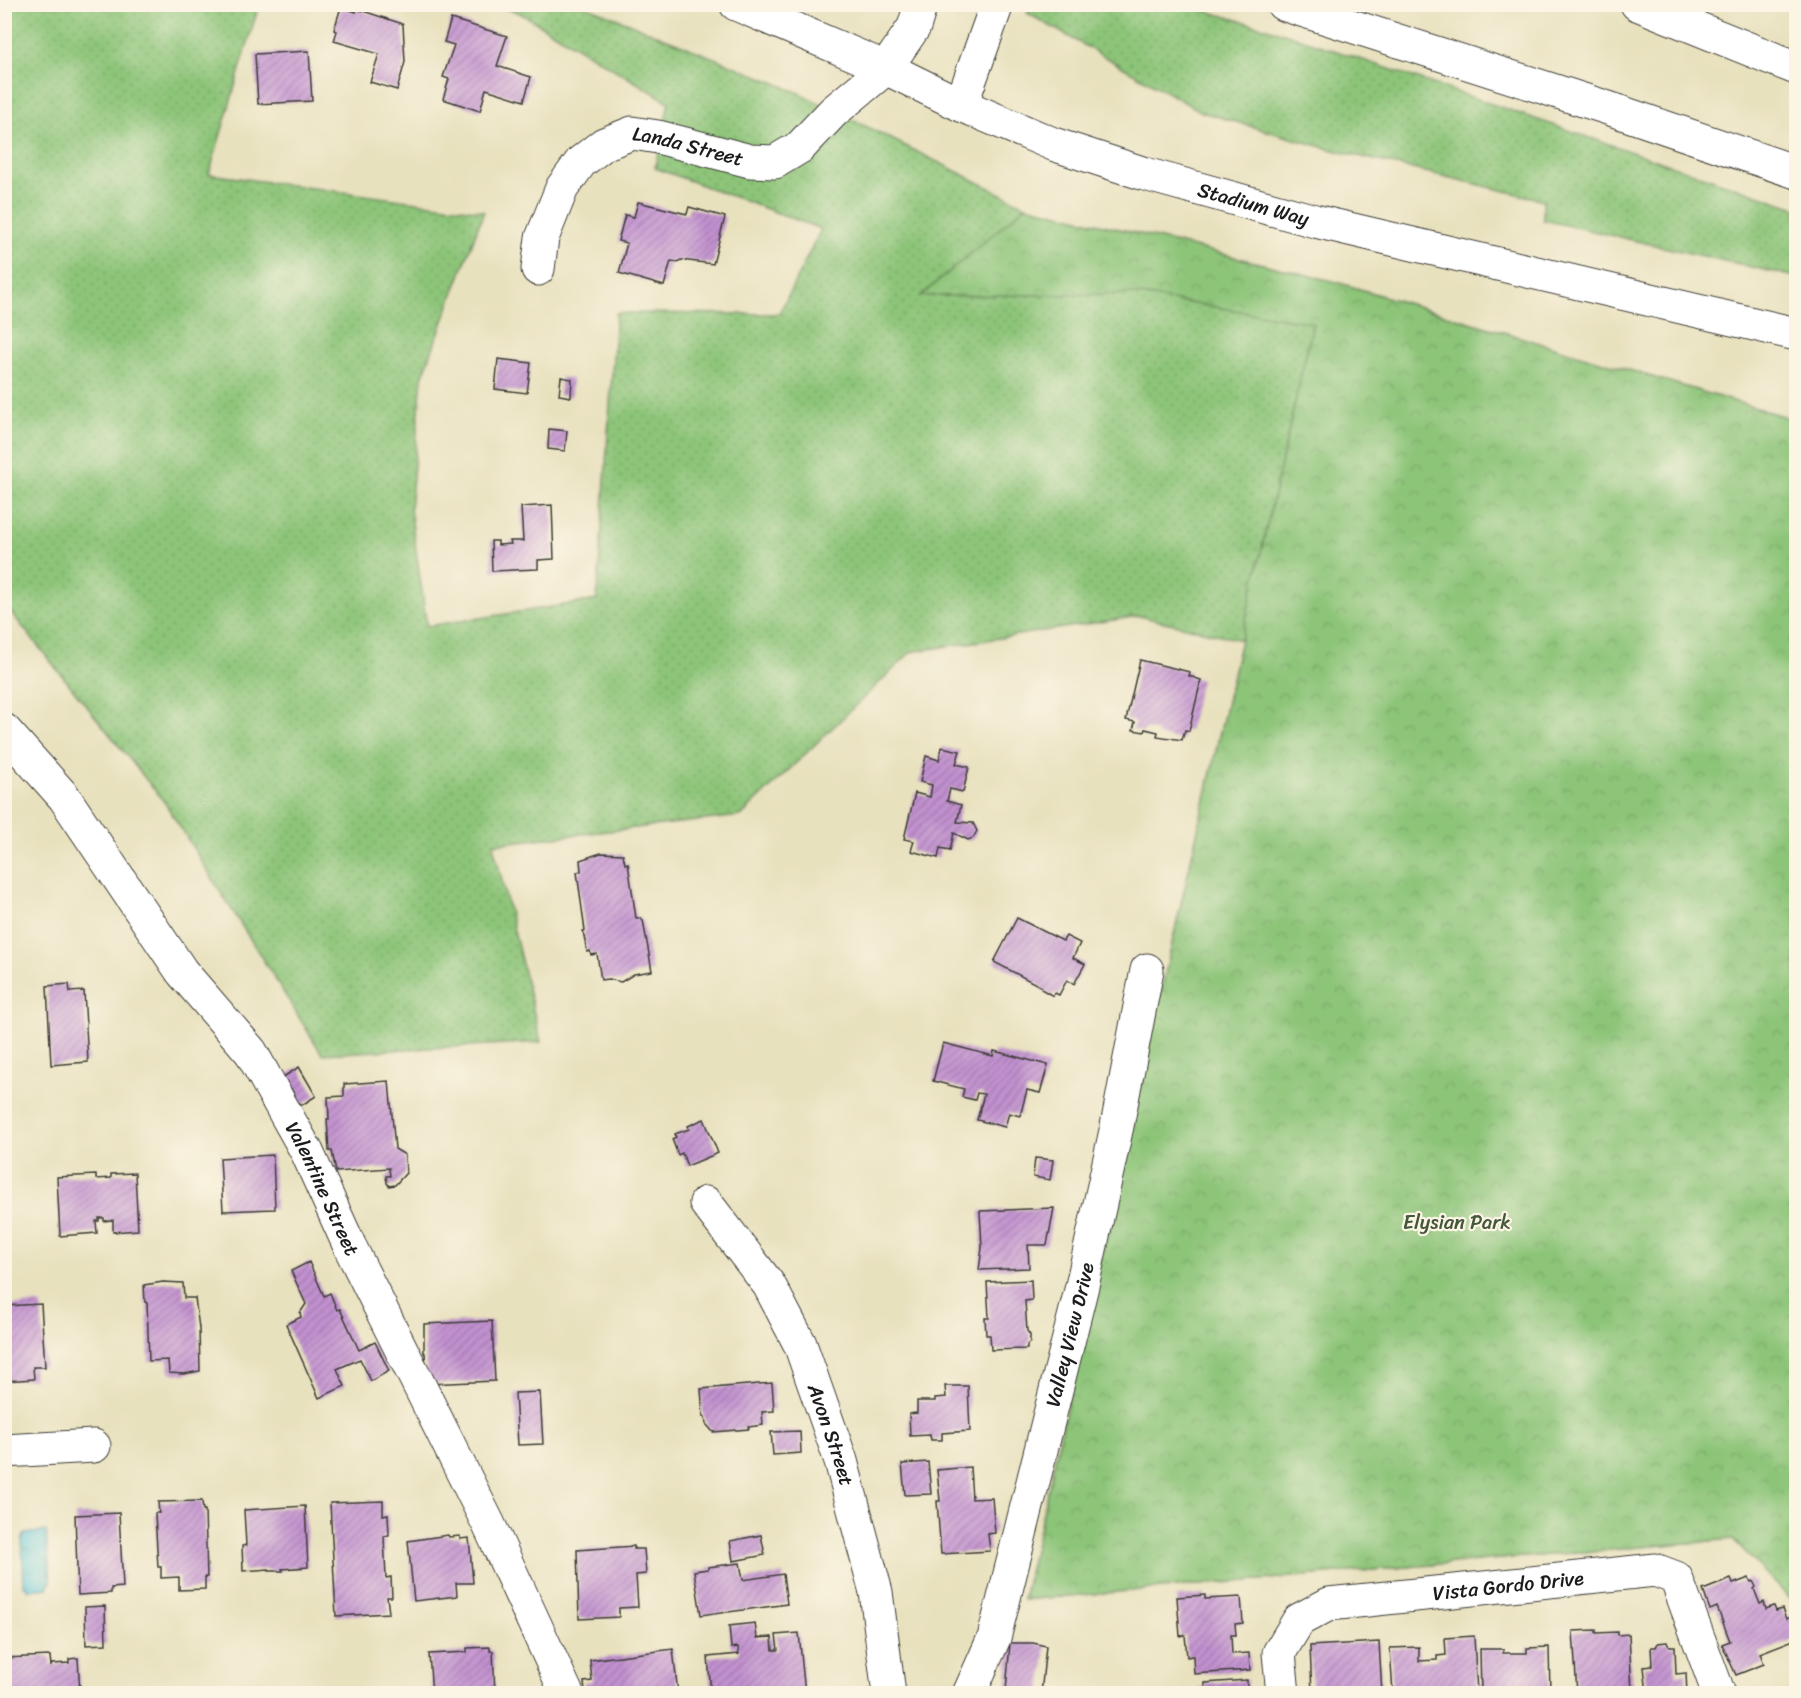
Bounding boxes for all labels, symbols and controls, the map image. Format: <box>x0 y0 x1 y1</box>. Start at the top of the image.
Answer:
street label: Landa Street <box>630 116 747 177</box>
street label: Stadium Way <box>1193 172 1314 237</box>
street label: Valentine Street <box>275 1115 369 1263</box>
park label: Elysian Park <box>1403 1205 1511 1240</box>
street label: Valley View Drive <box>1035 1259 1105 1411</box>
street label: Avon Street <box>797 1378 864 1490</box>
street label: Vista Gordo Drive <box>1431 1560 1586 1611</box>

